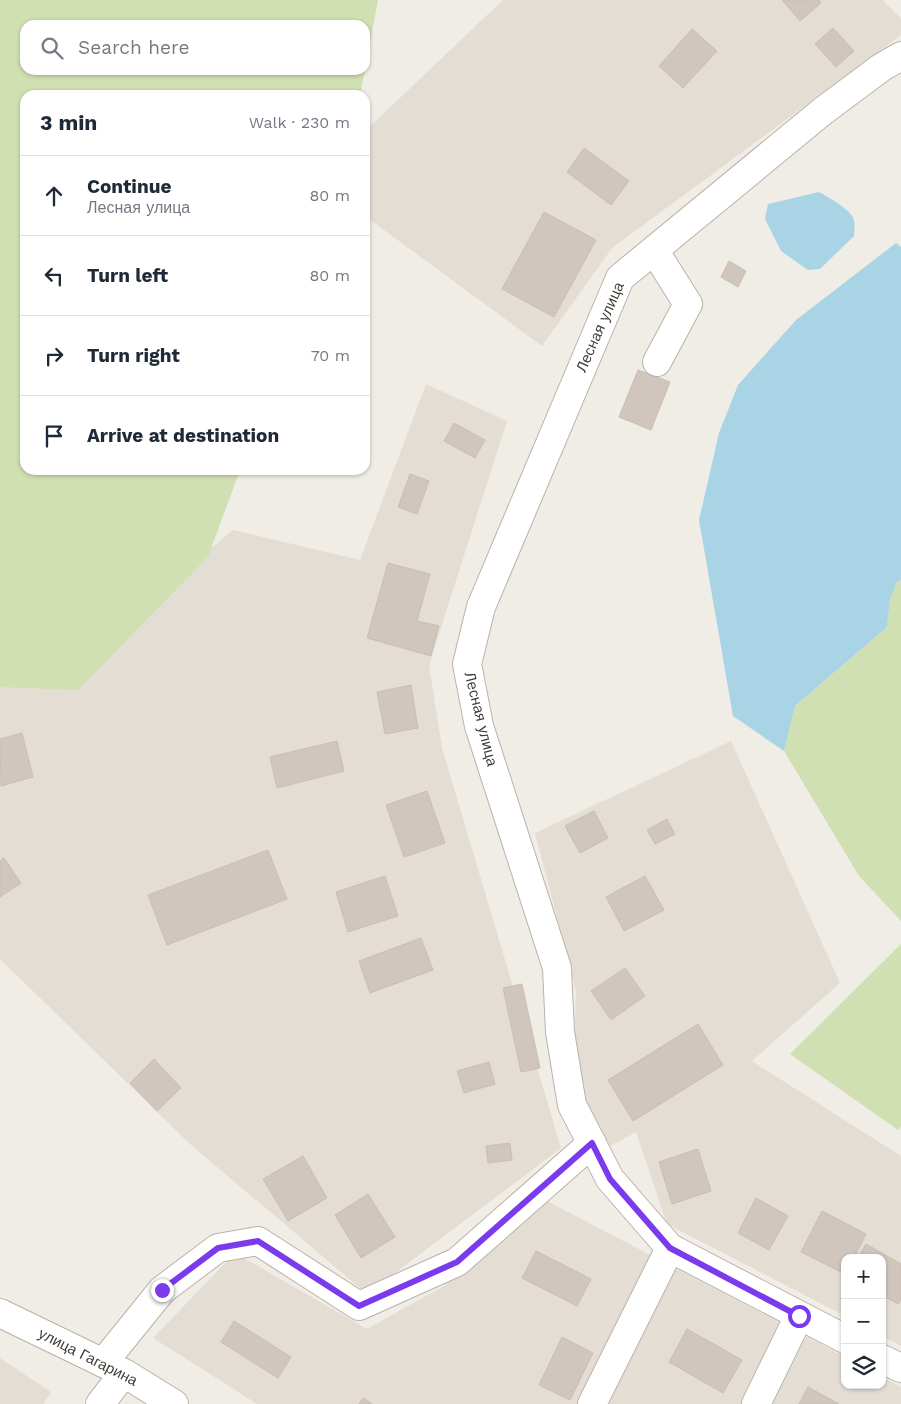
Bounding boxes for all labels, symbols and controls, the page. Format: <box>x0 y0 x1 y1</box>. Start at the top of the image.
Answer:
search box <box>20 20 370 75</box>
icon: search <box>38 34 66 62</box>
text: Search here <box>78 36 189 59</box>
text: 3 min <box>40 110 97 135</box>
text: Walk · 230 m <box>249 113 350 132</box>
text: Continue <box>87 175 171 198</box>
icon: ahead <box>40 182 68 210</box>
text: 80 m <box>309 186 350 205</box>
text: Лесная улица <box>87 198 190 217</box>
icon: left <box>40 262 68 290</box>
text: Turn left <box>87 264 168 287</box>
text: 80 m <box>309 266 350 285</box>
street label: Лесная улица <box>572 279 628 375</box>
icon: right <box>40 342 68 370</box>
text: Turn right <box>87 344 180 367</box>
text: 70 m <box>311 346 350 365</box>
icon: arrive <box>40 422 68 450</box>
text: Arrive at destination <box>87 424 279 447</box>
street label: Лесная улица <box>461 670 502 769</box>
map controls <box>841 1254 886 1389</box>
button: + <box>841 1254 886 1299</box>
route end <box>151 1279 174 1302</box>
button: − <box>841 1299 886 1344</box>
route start <box>788 1305 811 1328</box>
street label: улица Гагарина <box>35 1324 141 1390</box>
button: layers <box>841 1344 886 1389</box>

